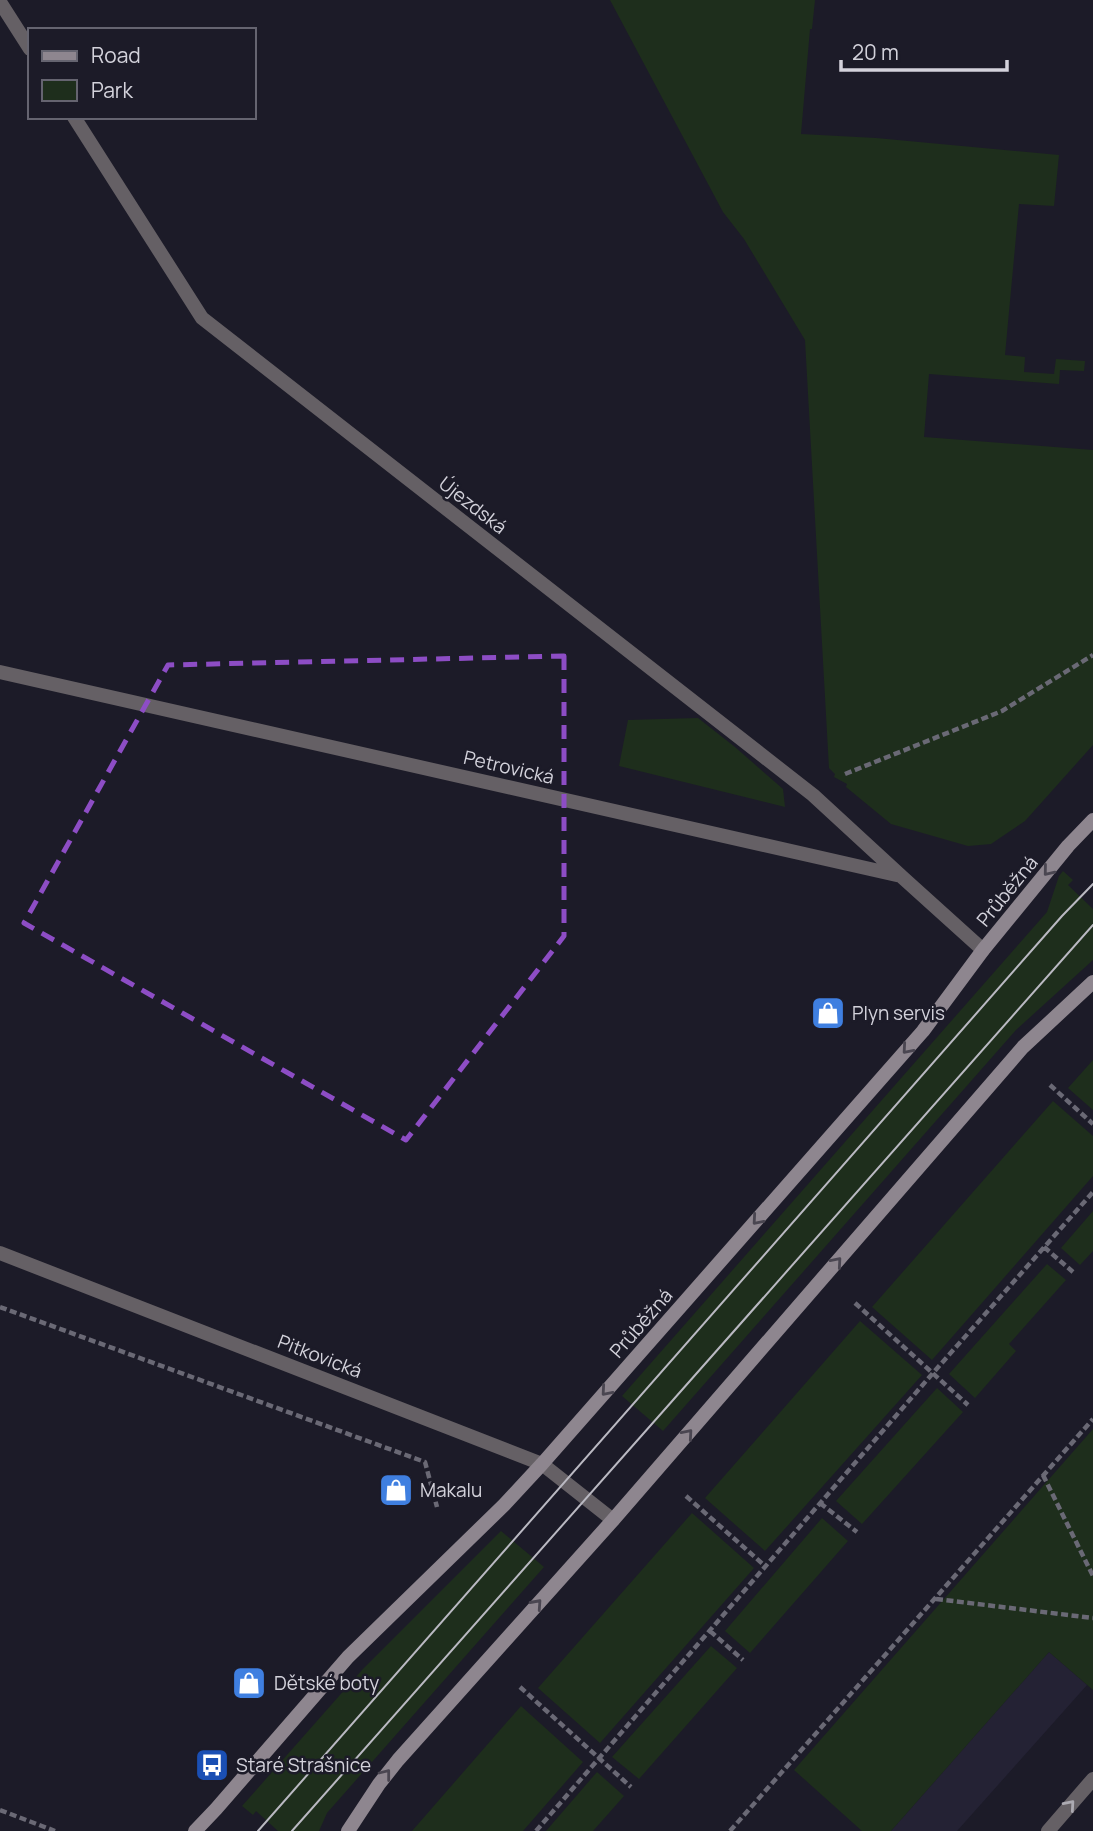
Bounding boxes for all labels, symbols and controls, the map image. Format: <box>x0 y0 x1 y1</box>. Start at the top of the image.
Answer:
legend <box>28 28 256 119</box>
scale bar <box>841 28 1007 72</box>
text: 20 m <box>852 38 899 66</box>
text: Road <box>91 41 141 69</box>
text: Park <box>91 76 133 104</box>
street label: Újezdská <box>434 470 512 540</box>
street label: Petrovická <box>461 744 557 790</box>
street label: Průběžná <box>971 850 1043 932</box>
one-way arrow <box>1044 862 1056 875</box>
shop icon: Plyn servis <box>809 994 847 1032</box>
place label: Plyn servis <box>852 1000 945 1026</box>
one-way arrow <box>903 1041 915 1054</box>
one-way arrow <box>753 1212 765 1225</box>
one-way arrow <box>829 1257 841 1270</box>
street label: Průběžná <box>604 1283 678 1363</box>
street label: Pitkovická <box>274 1328 366 1384</box>
one-way arrow <box>602 1382 614 1395</box>
one-way arrow <box>680 1429 692 1442</box>
shop icon: Makalu <box>377 1471 415 1509</box>
place label: Makalu <box>420 1477 482 1503</box>
one-way arrow <box>529 1599 541 1612</box>
shop icon: Dětské boty <box>230 1664 268 1702</box>
place label: Dětské boty <box>274 1670 379 1696</box>
bus stop icon: Staré Strašnice <box>193 1746 231 1784</box>
place label: Staré Strašnice <box>236 1752 371 1778</box>
one-way arrow <box>378 1770 391 1782</box>
one-way arrow <box>1062 1800 1074 1813</box>

